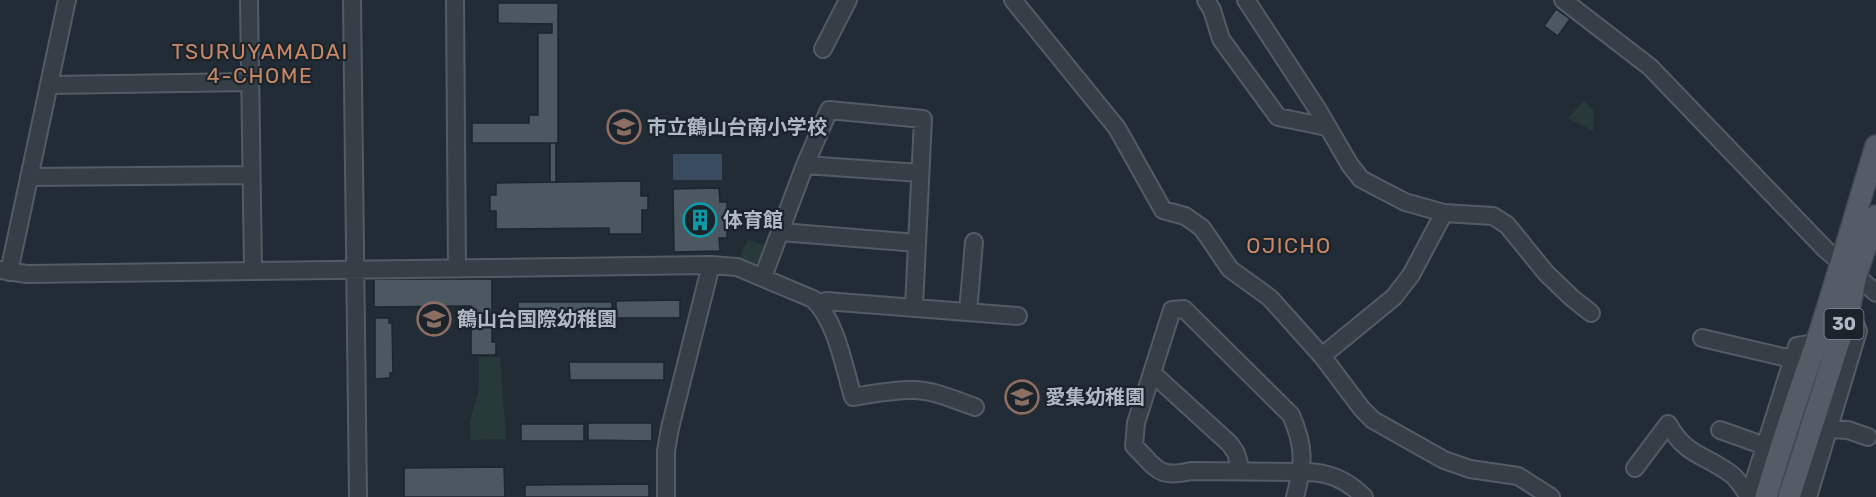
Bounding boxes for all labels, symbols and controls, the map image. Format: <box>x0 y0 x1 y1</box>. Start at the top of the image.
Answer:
district label: TSURUYAMADAI 4-CHOME <box>171 39 349 88</box>
school or university icon: 市立鶴山台南小学校 <box>606 109 642 145</box>
place label: 市立鶴山台南小学校 <box>647 115 827 139</box>
building icon: 体育館 <box>682 202 718 238</box>
place label: 体育館 <box>723 208 783 232</box>
district label: OJICHO <box>1246 233 1332 258</box>
school or university icon: 鶴山台国際幼稚園 <box>416 301 452 337</box>
place label: 鶴山台国際幼稚園 <box>457 307 617 331</box>
road number: 30 <box>1824 309 1864 339</box>
school or university icon: 愛集幼稚園 <box>1004 379 1040 415</box>
place label: 愛集幼稚園 <box>1045 385 1145 409</box>

